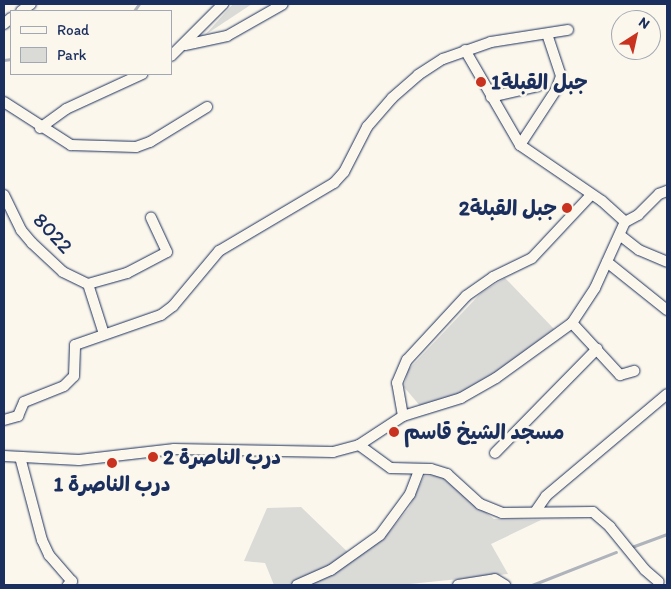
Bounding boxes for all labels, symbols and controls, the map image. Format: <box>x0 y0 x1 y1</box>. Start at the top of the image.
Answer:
legend <box>10 10 172 75</box>
north arrow <box>611 10 661 60</box>
text: N <box>636 13 653 33</box>
text: Road <box>57 21 89 39</box>
text: Park <box>57 46 87 64</box>
place label: جبل القبلة1 <box>491 69 588 95</box>
marker: جبل القبلة1 <box>475 76 487 88</box>
place label: جبل القبلة2 <box>459 195 557 221</box>
marker: جبل القبلة2 <box>561 202 573 214</box>
street label: 8022 <box>28 207 78 259</box>
place label: مسجد الشيخ قاسم <box>404 419 564 445</box>
marker: مسجد الشيخ قاسم <box>388 426 400 438</box>
place label: درب الناصرة 2 <box>163 444 281 470</box>
marker: درب الناصرة 2 <box>147 451 159 463</box>
marker: درب الناصرة 1 <box>106 457 118 469</box>
place label: درب الناصرة 1 <box>54 471 170 497</box>

